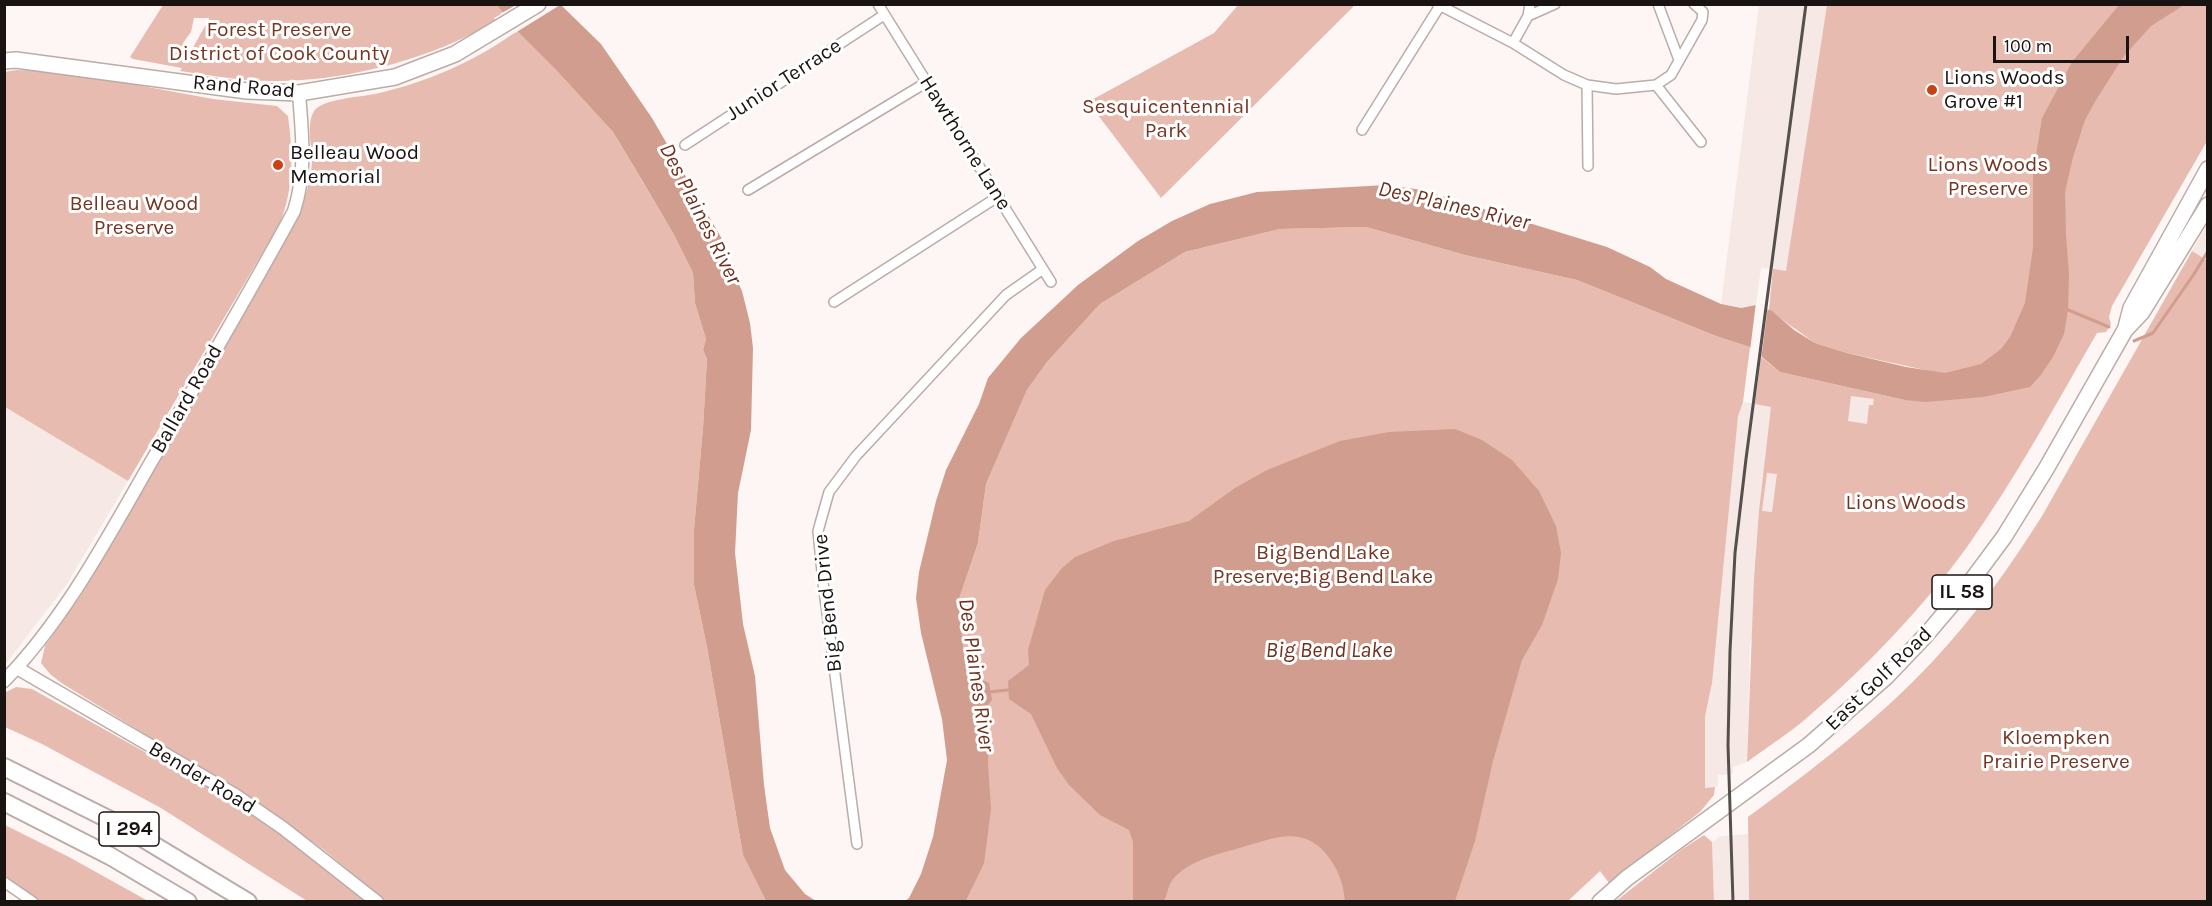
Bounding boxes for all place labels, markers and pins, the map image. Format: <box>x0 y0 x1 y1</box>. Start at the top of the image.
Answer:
place label: Lions Woods Grove #1 <box>1944 65 2065 115</box>
marker: Lions Woods Grove #1 <box>1925 83 1939 97</box>
place label: Belleau Wood Memorial <box>290 140 419 190</box>
marker: Belleau Wood Memorial <box>271 158 285 172</box>

